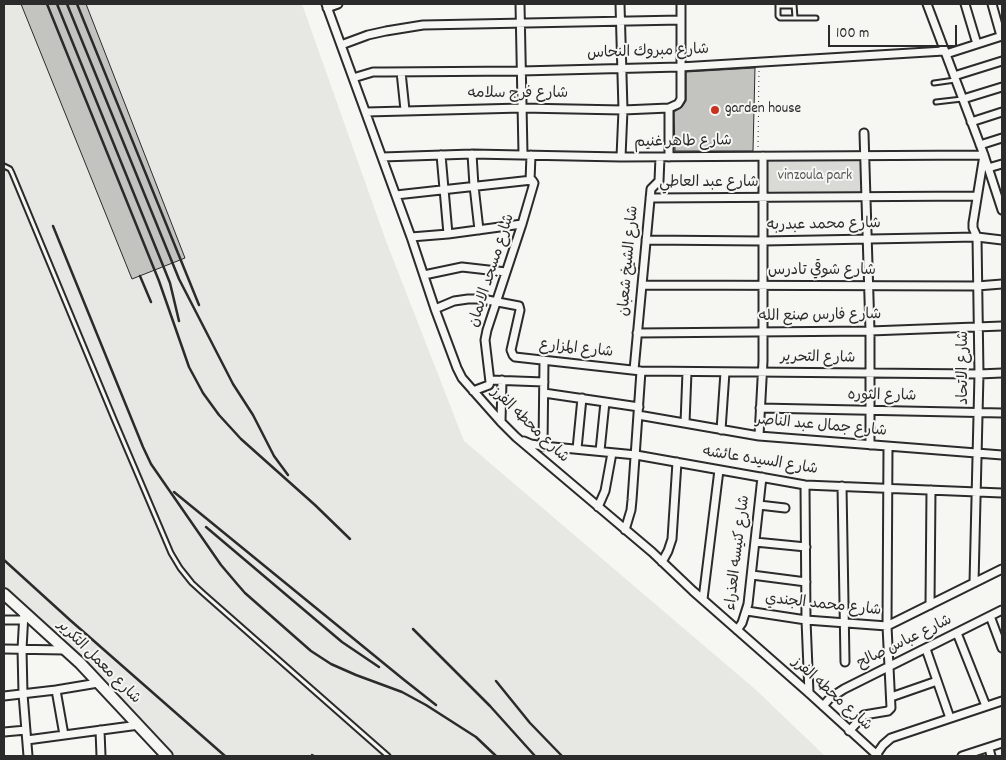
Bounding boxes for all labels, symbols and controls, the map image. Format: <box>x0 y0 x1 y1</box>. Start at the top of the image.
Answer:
scale bar <box>831 15 960 47</box>
text: 100 m <box>836 23 869 45</box>
street label: شارع مبروك النحاس <box>587 42 709 64</box>
street label: شارع فرج سلامه <box>468 86 568 104</box>
place label: garden house <box>725 101 801 119</box>
marker: garden house <box>709 104 721 116</box>
street label: شارع طاهر غنيم <box>634 133 732 153</box>
park label: vinzoula park <box>778 168 852 186</box>
street label: شارع عبد العاطي <box>659 175 759 193</box>
street label: شارع الشيخ شعبان <box>616 205 644 317</box>
street label: شارع مسجد الايمان <box>466 212 520 330</box>
street label: شارع محمد عبدربه <box>767 216 881 236</box>
street label: شارع شوقي تادرس <box>768 263 876 281</box>
street label: شارع فارس صنع الله <box>759 307 881 327</box>
street label: شارع الاتحاد <box>956 331 974 405</box>
street label: شارع المزارع <box>538 337 614 363</box>
street label: شارع التحرير <box>780 349 856 369</box>
street label: شارع محطه الفرز <box>486 384 572 468</box>
street label: شارع الثوره <box>847 387 917 407</box>
street label: شارع جمال عبد الناصر <box>755 412 887 442</box>
street label: شارع السيده عائشه <box>701 444 819 480</box>
street label: شارع كنيسه العذراء <box>723 494 755 612</box>
street label: شارع محمد الجندي <box>764 591 882 621</box>
street label: شارع عباس صالح <box>855 612 955 674</box>
street label: شارع معمل التكرير <box>52 617 144 709</box>
street label: شارع محطه الفرز <box>787 654 875 736</box>

